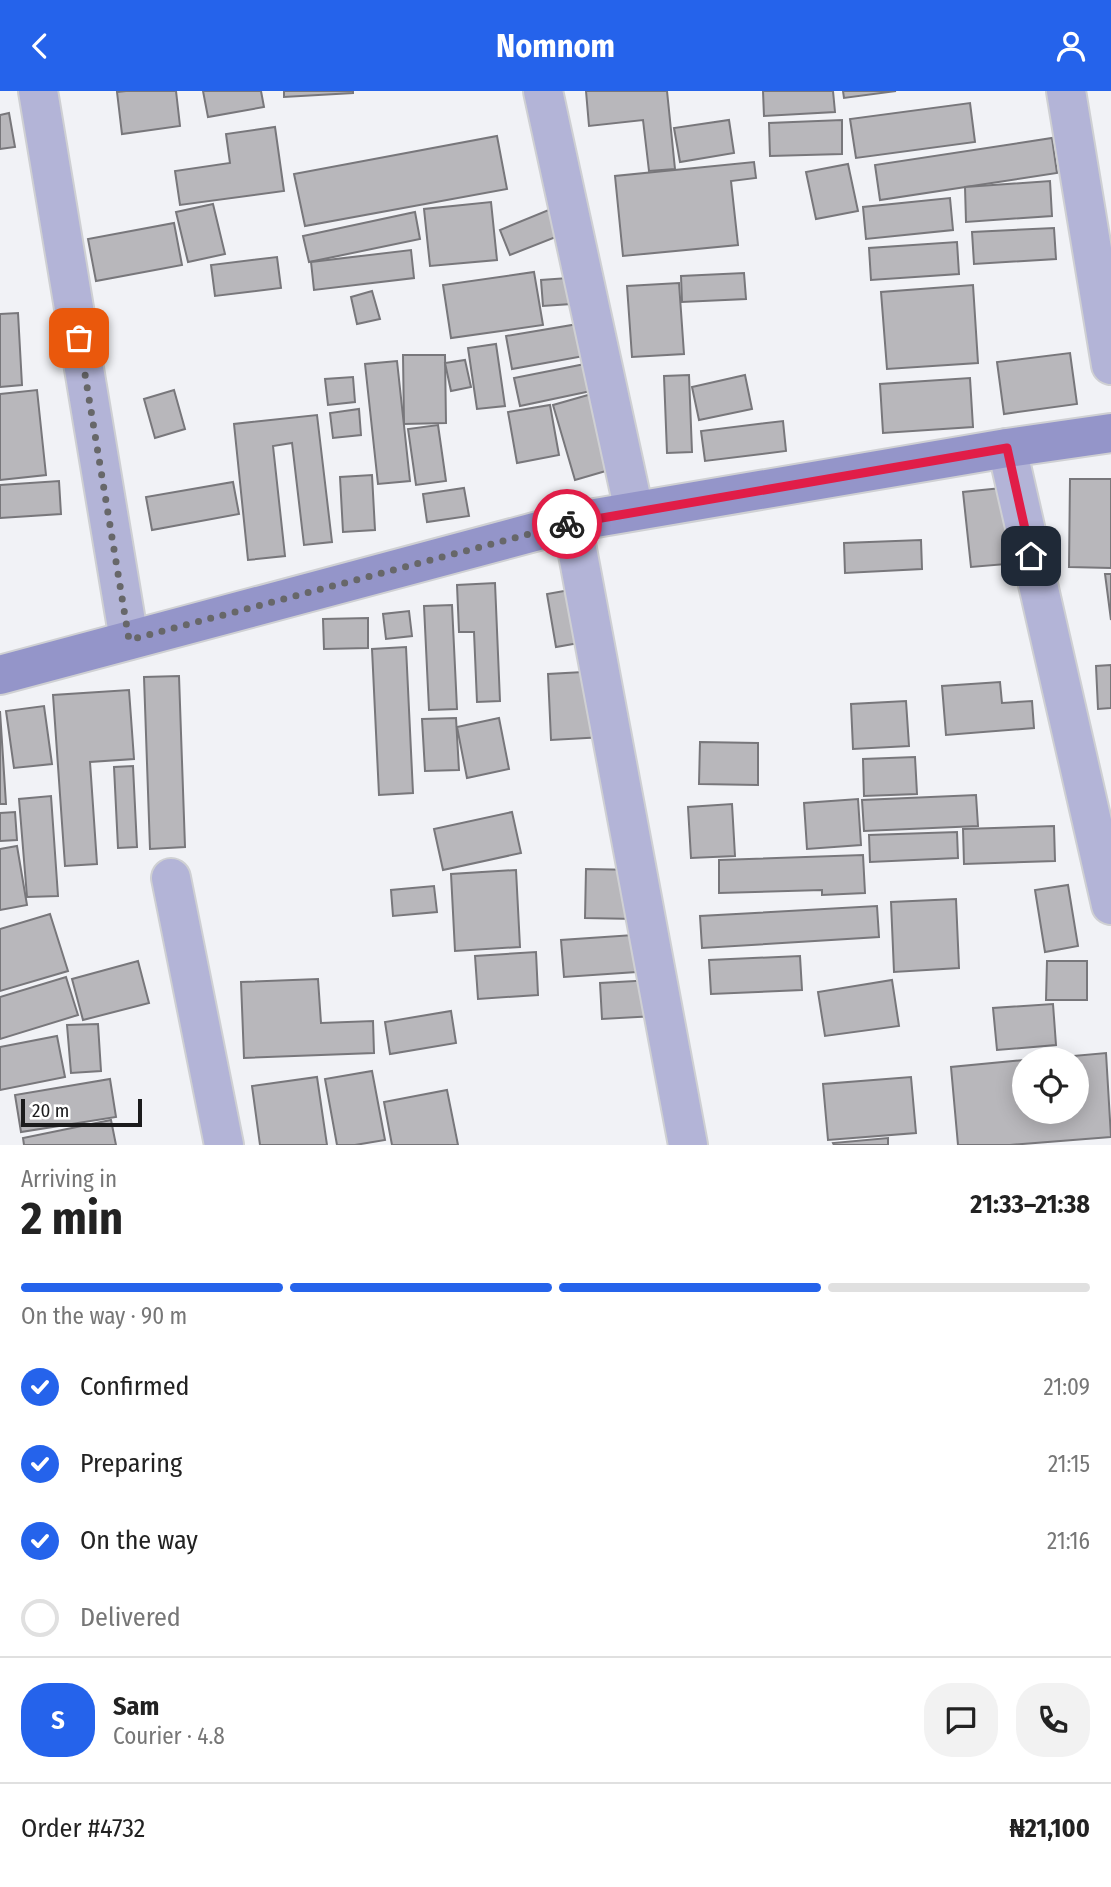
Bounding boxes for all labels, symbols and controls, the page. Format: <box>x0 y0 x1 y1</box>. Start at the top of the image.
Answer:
icon: back <box>21 27 59 65</box>
text: Nomnom <box>496 27 615 65</box>
icon: person <box>1052 27 1090 65</box>
pin <box>49 308 109 368</box>
icon: bag <box>60 319 98 357</box>
courier <box>532 489 602 559</box>
icon: bike <box>548 505 586 543</box>
pin <box>1001 526 1061 586</box>
icon: home <box>1012 537 1050 575</box>
map controls <box>1012 1047 1089 1124</box>
button: locate <box>1012 1047 1089 1124</box>
scale bar <box>21 1096 142 1128</box>
text: 20 m <box>32 1099 69 1122</box>
text: Arriving in <box>21 1165 117 1193</box>
text: 21:33–21:38 <box>970 1189 1090 1220</box>
text: 2 min <box>21 1191 123 1246</box>
text: On the way · 90 m <box>21 1302 187 1330</box>
icon: check <box>21 1368 59 1406</box>
text: Confirmed <box>80 1371 190 1402</box>
text: 21:09 <box>1044 1373 1090 1401</box>
icon: check <box>21 1445 59 1483</box>
text: Preparing <box>80 1448 182 1479</box>
text: 21:15 <box>1048 1450 1090 1478</box>
icon: check <box>21 1522 59 1560</box>
text: On the way <box>80 1525 198 1556</box>
text: 21:16 <box>1047 1527 1090 1555</box>
text: Delivered <box>80 1602 181 1633</box>
button: chat <box>924 1683 998 1757</box>
button: phone <box>1016 1683 1090 1757</box>
text: Sam <box>113 1691 159 1722</box>
text: S <box>51 1705 65 1736</box>
text: Courier · 4.8 <box>113 1722 225 1750</box>
text: Order #4732 <box>21 1813 145 1844</box>
text: ₦21,100 <box>1009 1813 1090 1844</box>

